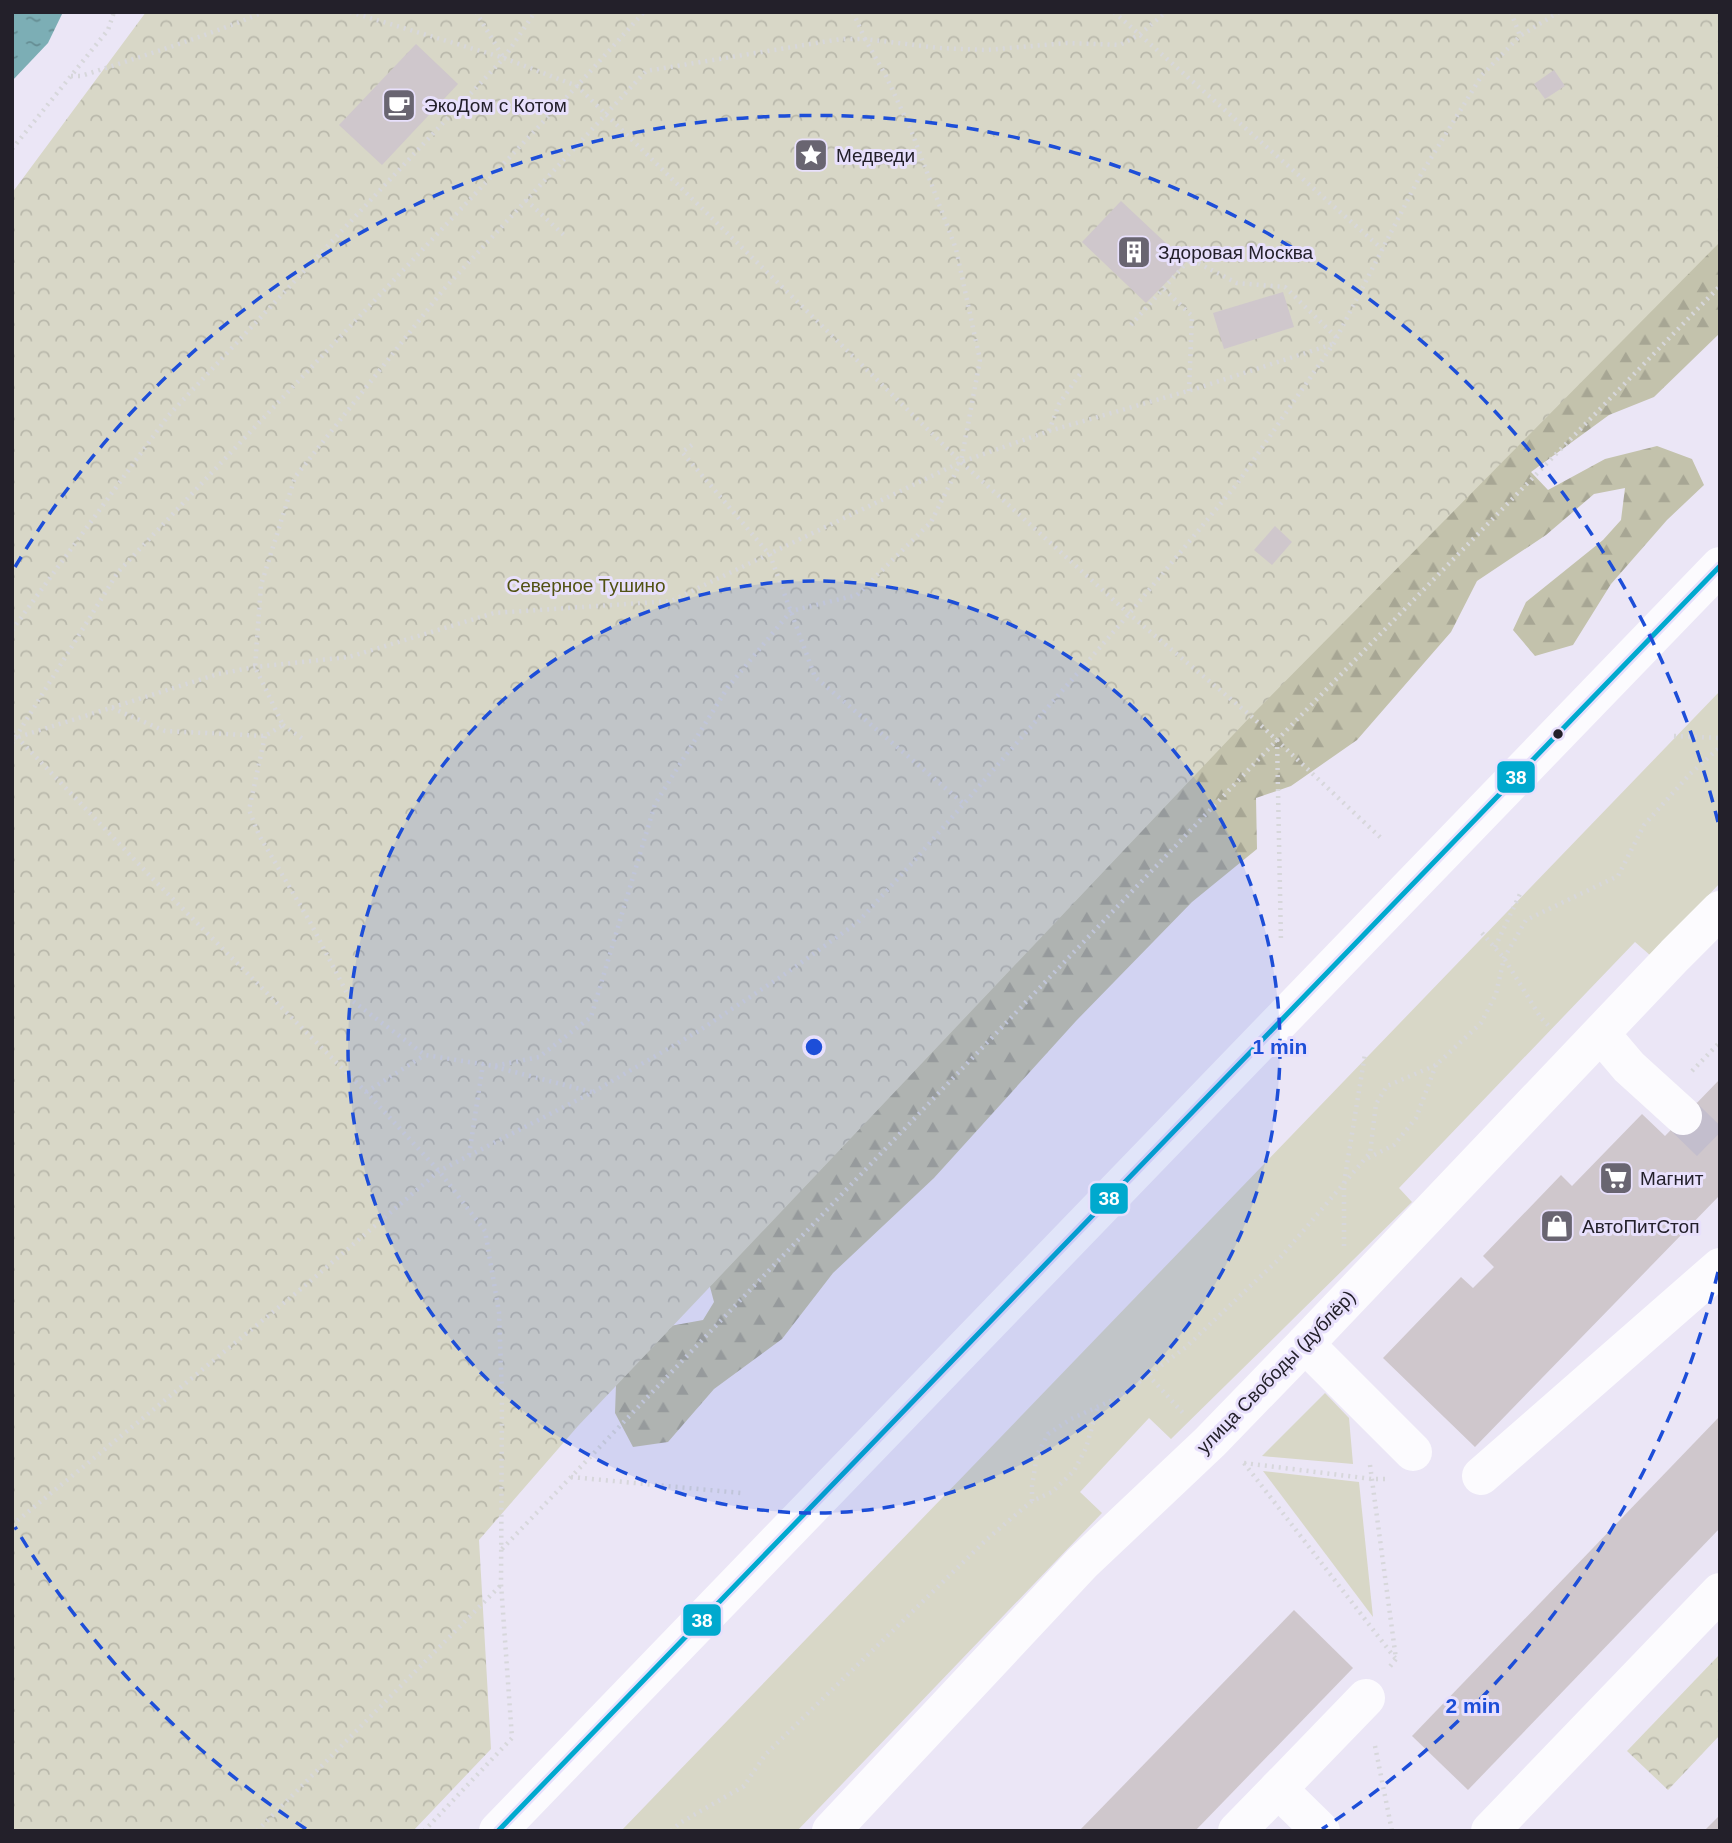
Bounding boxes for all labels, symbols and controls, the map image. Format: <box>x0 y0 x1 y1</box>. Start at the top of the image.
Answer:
cafe icon: ЭкоДом с Котом <box>380 86 418 124</box>
place label: ЭкоДом с Котом <box>424 95 567 116</box>
place icon: Медведи <box>792 136 830 174</box>
place label: Медведи <box>836 145 915 166</box>
building icon: Здоровая Москва <box>1115 233 1153 271</box>
place label: Здоровая Москва <box>1158 242 1314 263</box>
park label: Северное Тушино <box>506 575 666 596</box>
unlabelled marker <box>1551 727 1565 741</box>
line badge: 38 <box>1496 760 1536 794</box>
text: 38 <box>1505 767 1527 788</box>
centre of rings <box>802 1035 826 1059</box>
text: 1 min <box>1253 1035 1307 1058</box>
supermarket icon: Магнит <box>1597 1159 1635 1197</box>
place label: Магнит <box>1640 1168 1704 1189</box>
line badge: 38 <box>1089 1182 1129 1215</box>
text: 38 <box>1098 1188 1120 1209</box>
shop icon: АвтоПитСтоп <box>1538 1207 1576 1245</box>
place label: АвтоПитСтоп <box>1582 1216 1699 1237</box>
street label: улица Свободы (дублёр) <box>1193 1286 1359 1458</box>
line badge: 38 <box>682 1603 722 1637</box>
text: 38 <box>691 1610 713 1631</box>
text: 2 min <box>1446 1694 1500 1717</box>

